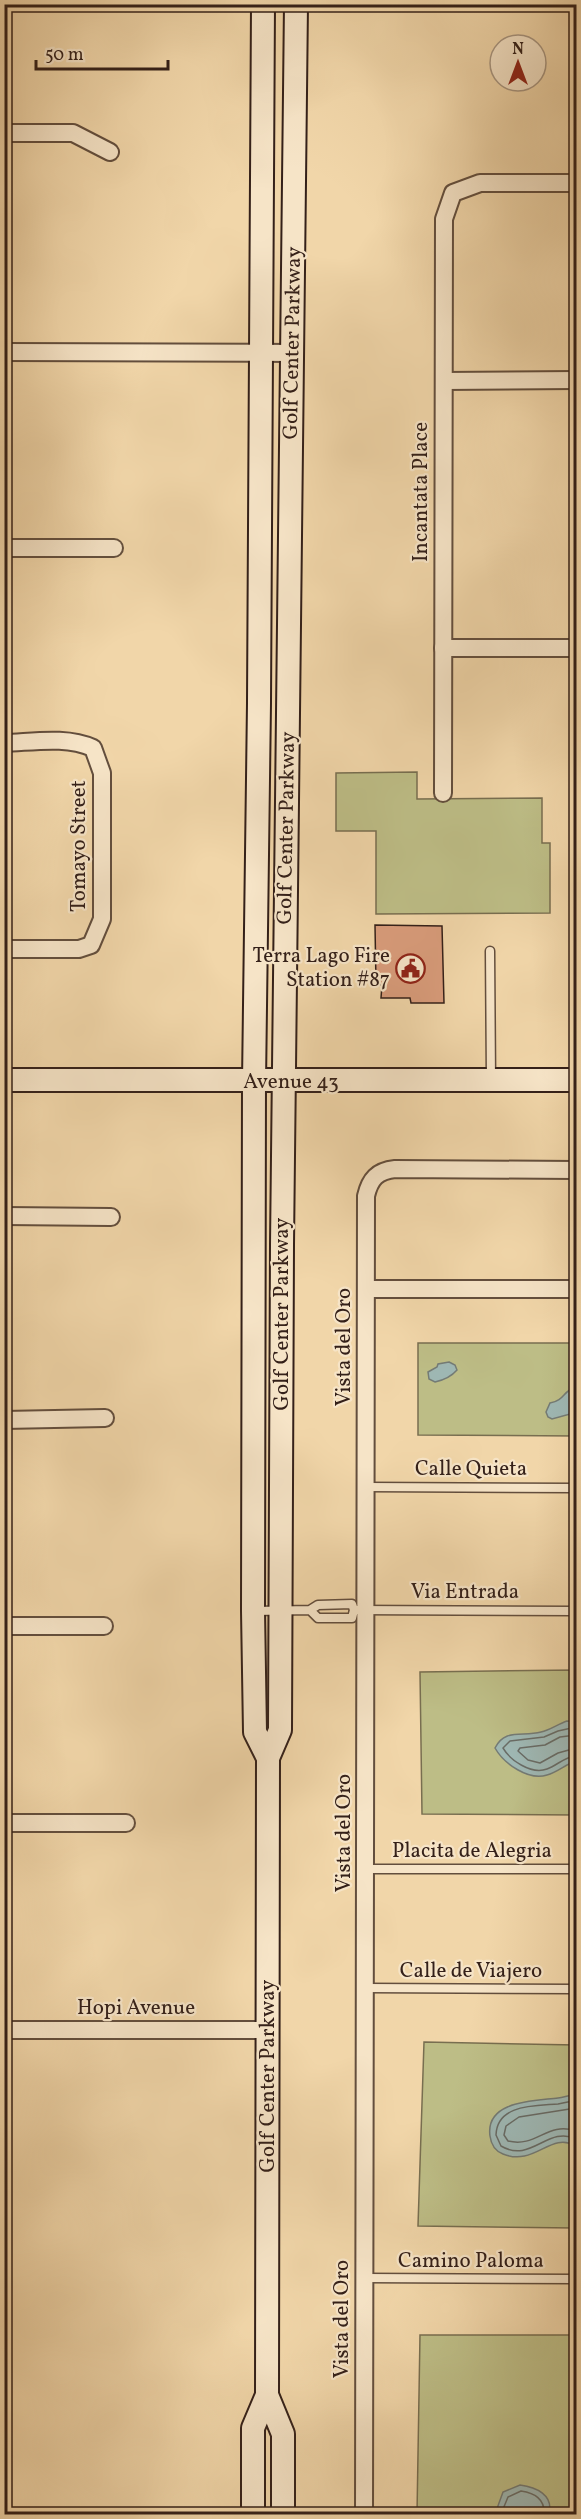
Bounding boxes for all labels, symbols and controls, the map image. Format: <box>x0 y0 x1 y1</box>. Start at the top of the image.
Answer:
scale bar <box>36 33 168 71</box>
north arrow <box>488 33 548 93</box>
text: N <box>512 39 524 61</box>
text: 50 m <box>45 43 84 68</box>
street label: Golf Center Parkway <box>277 246 309 440</box>
street label: Incantata Place <box>407 422 436 562</box>
street label: Golf Center Parkway <box>271 731 303 925</box>
street label: Tomayo Street <box>65 780 94 912</box>
place label: Terra Lago Fire Station #87 <box>252 942 390 995</box>
public building icon: Terra Lago Fire Station #87 <box>395 952 427 984</box>
street label: Avenue 43 <box>243 1068 339 1097</box>
street label: Golf Center Parkway <box>268 1217 297 1410</box>
street label: Vista del Oro <box>330 1288 359 1406</box>
street label: Calle Quieta <box>415 1455 527 1484</box>
street label: Via Entrada <box>411 1578 519 1607</box>
street label: Vista del Oro <box>330 1774 359 1892</box>
street label: Placita de Alegria <box>392 1837 552 1866</box>
street label: Calle de Viajero <box>400 1957 542 1986</box>
street label: Golf Center Parkway <box>254 1979 283 2172</box>
street label: Hopi Avenue <box>77 1994 195 2023</box>
street label: Camino Paloma <box>398 2247 544 2276</box>
street label: Vista del Oro <box>328 2260 357 2378</box>

